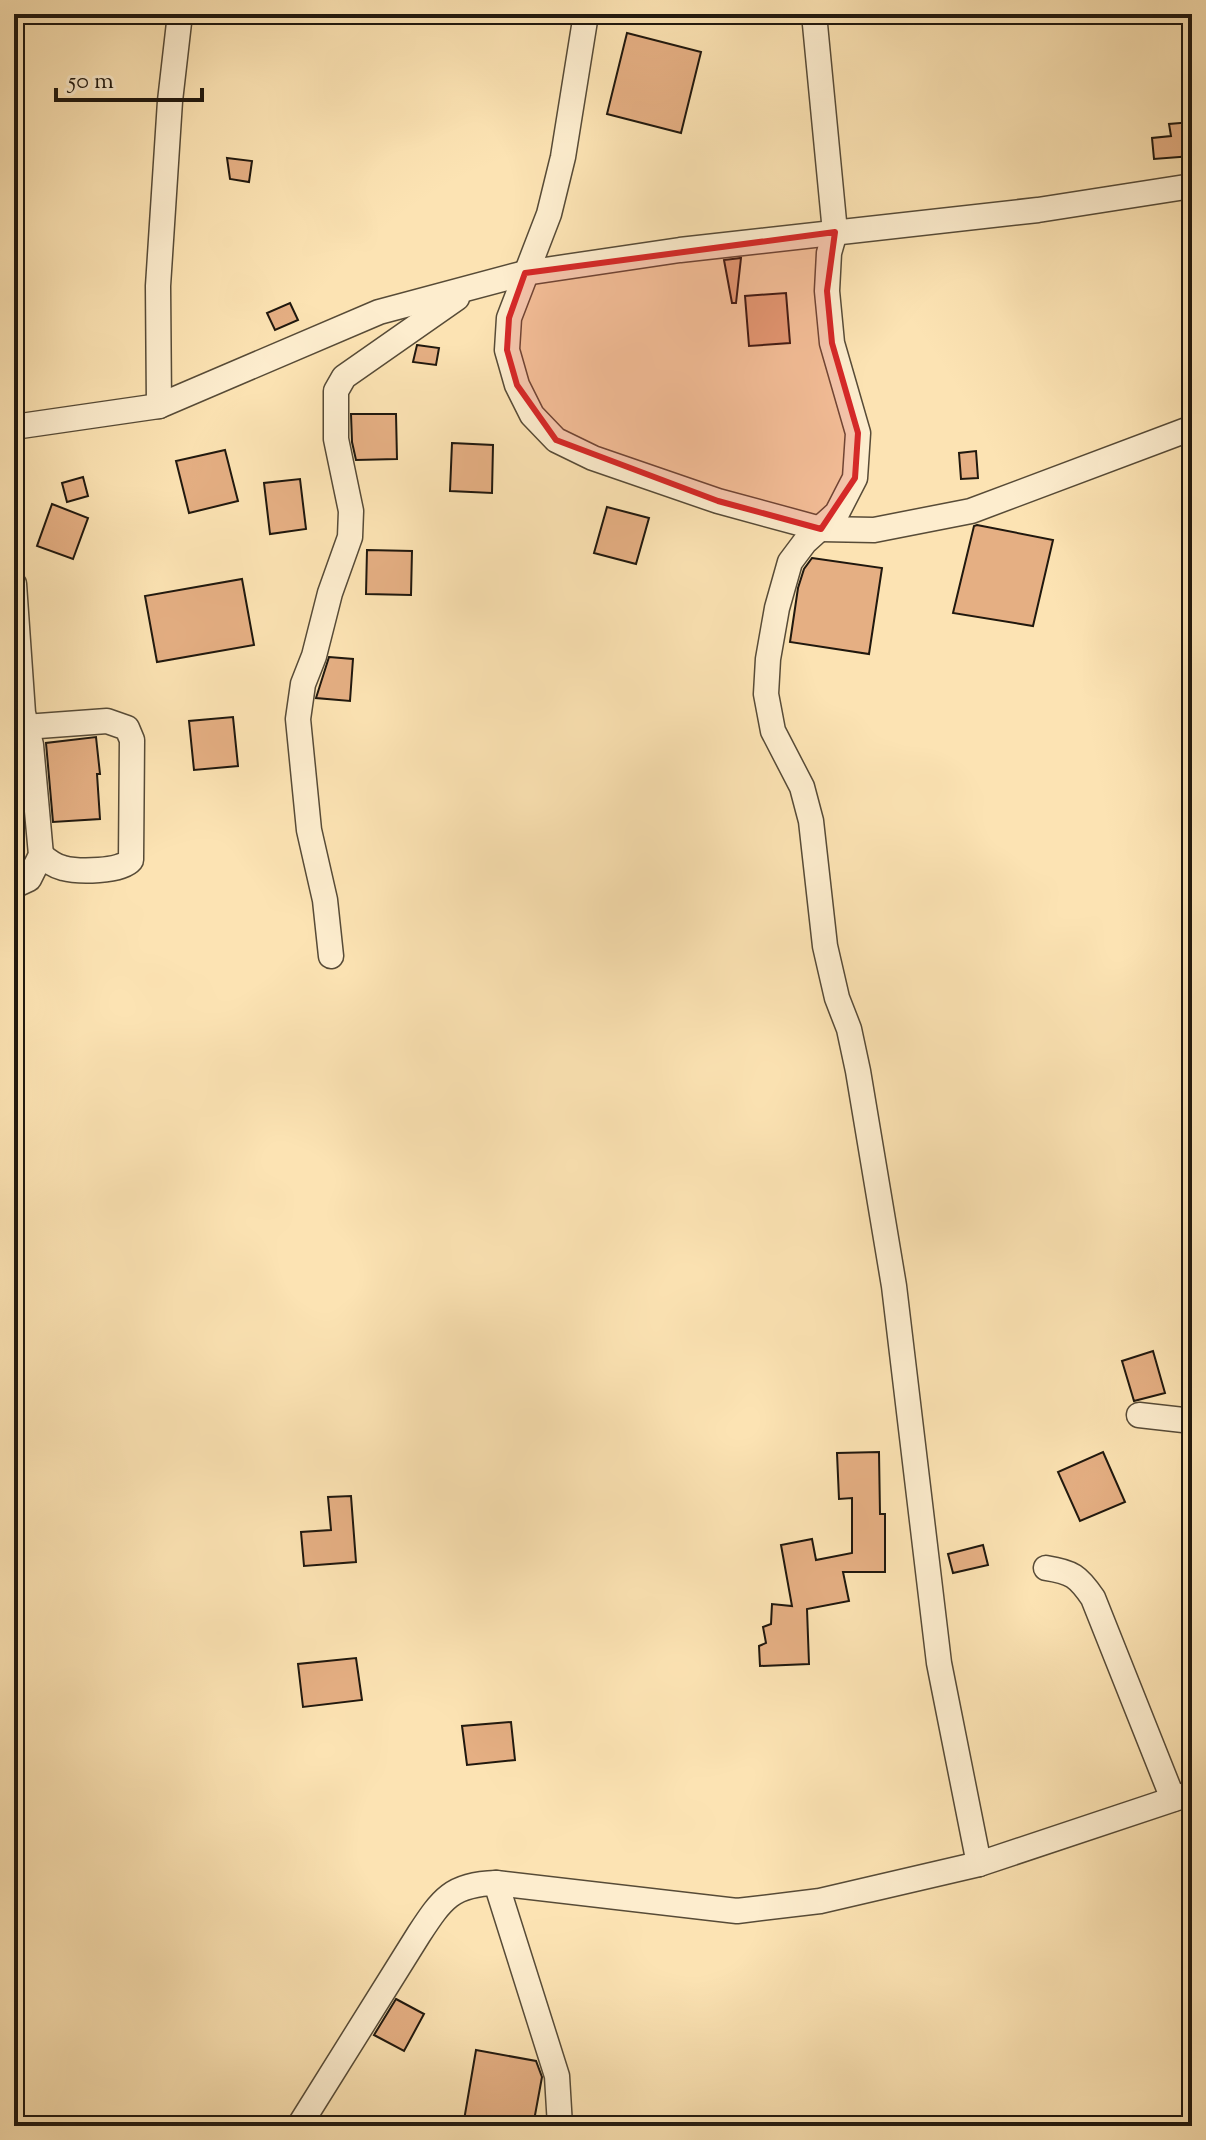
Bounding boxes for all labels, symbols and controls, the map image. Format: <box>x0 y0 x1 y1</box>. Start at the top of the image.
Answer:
scale bar <box>56 52 202 102</box>
text: 50 m <box>66 65 114 99</box>

